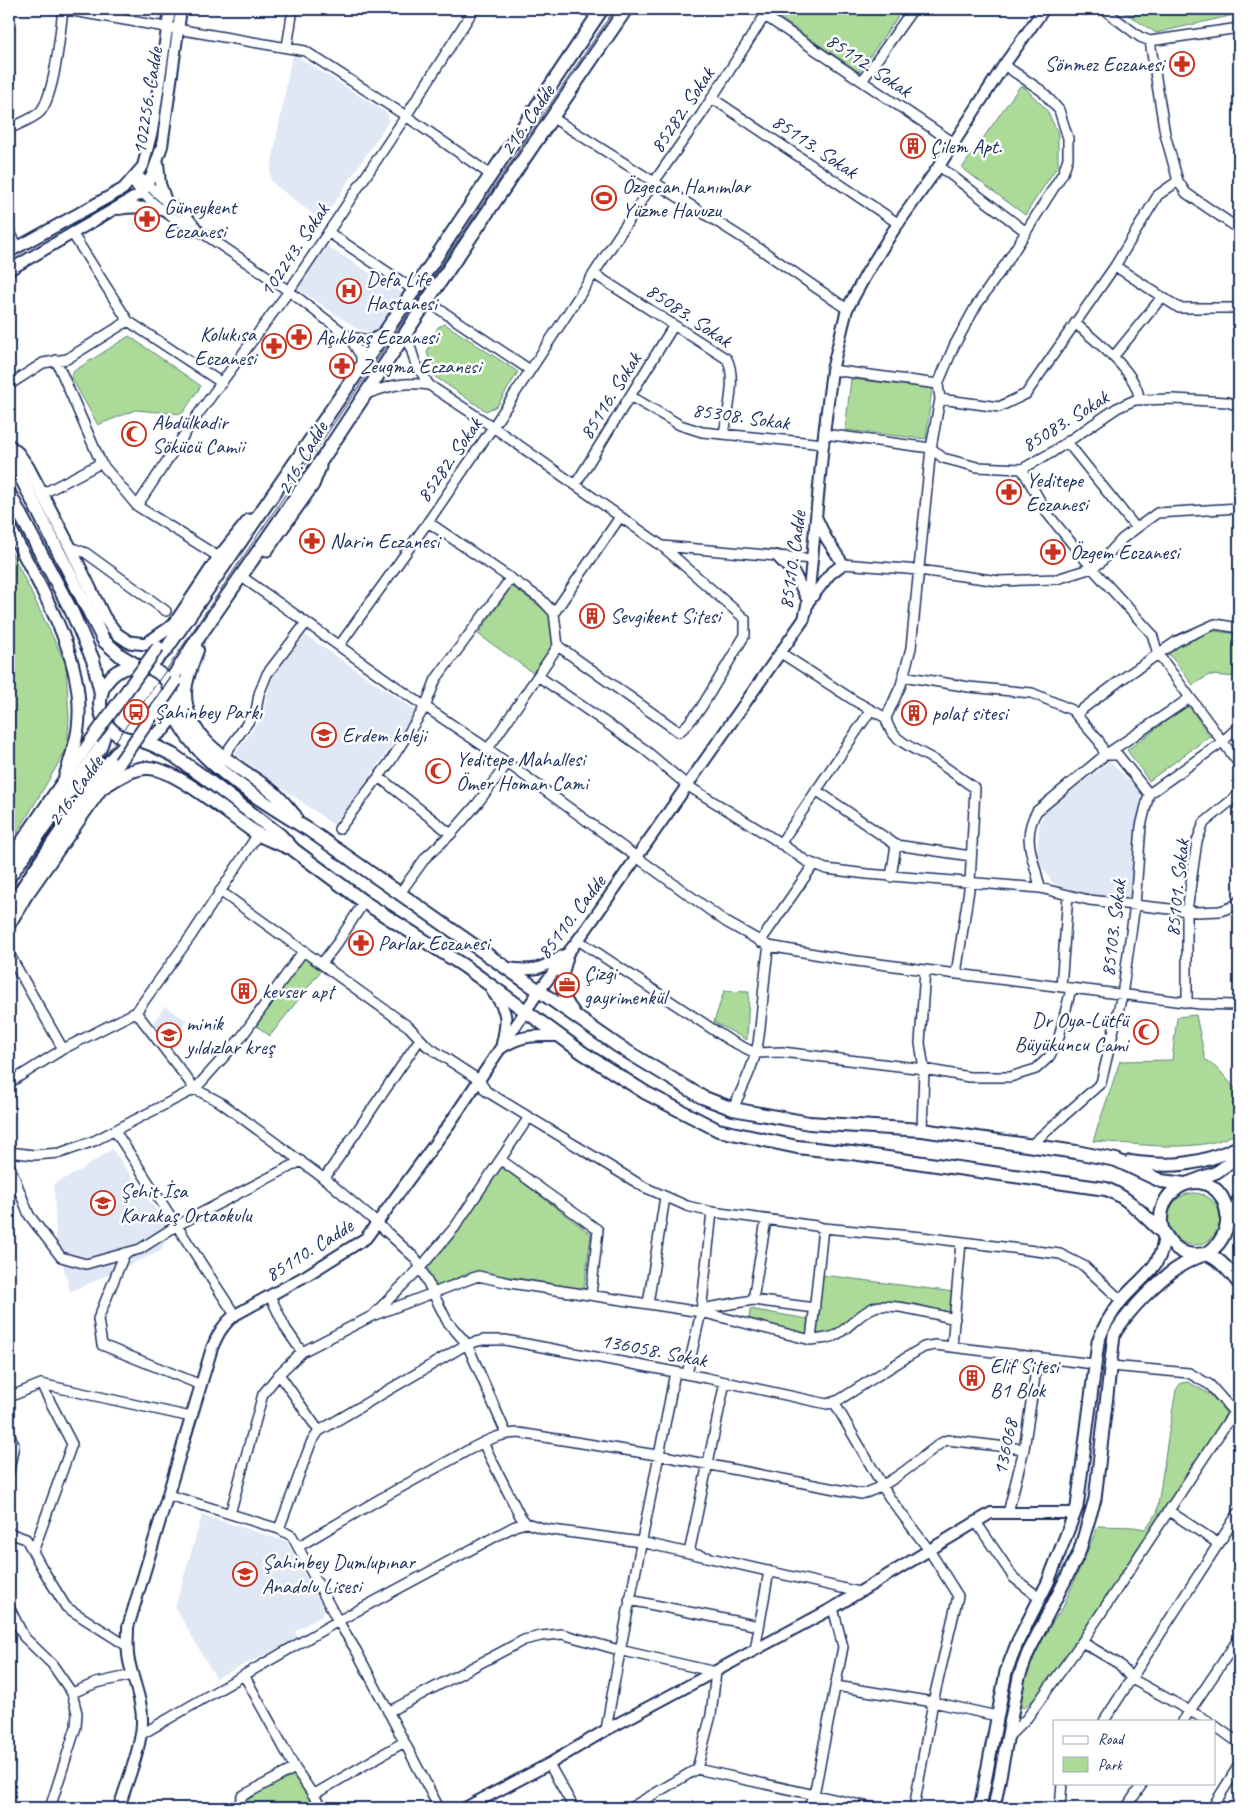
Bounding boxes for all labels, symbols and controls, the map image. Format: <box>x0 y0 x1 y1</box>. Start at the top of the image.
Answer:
street label: 85112. Sokak <box>821 27 918 104</box>
street label: 102256. Cadde <box>126 44 168 157</box>
place label: Sönmez Eczanesi <box>1045 51 1167 77</box>
pharmacy icon: Sönmez Eczanesi <box>1169 51 1195 77</box>
street label: 85282. Sokak <box>644 61 721 158</box>
street label: 216. Cadde <box>494 79 561 160</box>
street label: 85113. Sokak <box>767 108 864 185</box>
building icon: Çilem Apt. <box>900 133 926 159</box>
place label: Çilem Apt. <box>930 133 1003 159</box>
place label: Özgecan Hanımlar Yüzme Havuzu <box>622 173 751 223</box>
sports icon: Özgecan Hanımlar Yüzme Havuzu <box>591 185 617 211</box>
place label: Güneykent Eczanesi <box>164 194 238 244</box>
street label: 102243. Sokak <box>253 197 335 302</box>
pharmacy icon: Güneykent Eczanesi <box>134 206 160 232</box>
place label: Defa Life Hastanesi <box>366 266 440 316</box>
street label: 85083. Sokak <box>641 277 738 354</box>
hospital icon: Defa Life Hastanesi <box>336 278 362 304</box>
place label: Kolukısa Eczanesi <box>194 321 259 371</box>
pharmacy icon: Açıkbaş Eczanesi <box>286 324 312 350</box>
place label: Açıkbaş Eczanesi <box>316 324 441 350</box>
pharmacy icon: Kolukısa Eczanesi <box>261 333 287 359</box>
street label: 85116. Sokak <box>573 347 648 444</box>
pharmacy icon: Zeugma Eczanesi <box>329 353 355 379</box>
place label: Zeugma Eczanesi <box>360 353 484 379</box>
street label: 85083. Sokak <box>1017 383 1114 458</box>
street label: 85308. Sokak <box>691 396 792 436</box>
place label: Abdülkadir Sökücü Camii <box>152 409 247 459</box>
street label: 85282. Sokak <box>410 411 488 507</box>
street label: 216. Cadde <box>271 416 334 499</box>
mosque icon: Abdülkadir Sökücü Camii <box>121 421 147 447</box>
place label: Yeditepe Eczanesi <box>1026 467 1091 517</box>
pharmacy icon: Yeditepe Eczanesi <box>996 479 1022 505</box>
street label: 85110. Cadde <box>772 508 812 611</box>
pharmacy icon: Narin Eczanesi <box>299 528 325 554</box>
place label: Narin Eczanesi <box>330 528 442 554</box>
pharmacy icon: Özgem Eczanesi <box>1040 539 1066 565</box>
place label: Özgem Eczanesi <box>1070 539 1182 565</box>
building icon: Sevgikent Sitesi <box>579 603 605 629</box>
place label: Sevgikent Sitesi <box>610 603 723 629</box>
bus stop icon: Şahinbey Parkı <box>123 699 149 725</box>
place label: Şahinbey Parkı <box>154 699 263 725</box>
building icon: polat sitesi <box>901 700 927 726</box>
place label: polat sitesi <box>932 700 1010 726</box>
school or university icon: Erdem koleji <box>311 722 337 748</box>
place label: Erdem koleji <box>342 722 429 748</box>
place label: Yeditepe Mahallesi Ömer Homan Cami <box>456 746 591 796</box>
street label: 216. Cadde <box>41 750 109 831</box>
mosque icon: Yeditepe Mahallesi Ömer Homan Cami <box>425 758 451 784</box>
street label: 85101. Sokak <box>1159 837 1195 938</box>
street label: 85110. Cadde <box>531 869 612 964</box>
street label: 85103. Sokak <box>1094 877 1132 978</box>
pharmacy icon: Parlar Eczanesi <box>348 930 374 956</box>
place label: Parlar Eczanesi <box>378 930 492 956</box>
place label: Çizgi gayrimenkül <box>584 960 670 1010</box>
office icon: Çizgi gayrimenkül <box>554 972 580 998</box>
building icon: kevser apt <box>231 978 257 1004</box>
place label: kevser apt <box>262 978 337 1004</box>
place label: Dr Oya-Lütfü Büyükuncu Cami <box>1014 1007 1131 1057</box>
place label: minik yıldızlar kreş <box>184 1010 276 1060</box>
mosque icon: Dr Oya-Lütfü Büyükuncu Cami <box>1133 1019 1159 1045</box>
school or university icon: minik yıldızlar kreş <box>156 1022 182 1048</box>
place label: Şehit İsa Karakaş Ortaokulu <box>120 1178 253 1228</box>
school or university icon: Şehit İsa Karakaş Ortaokulu <box>90 1190 116 1216</box>
street label: 85110. Cadde <box>260 1212 359 1287</box>
street label: 136058. Sokak <box>599 1327 710 1373</box>
place label: Elif Sitesi B1 Blok <box>990 1353 1062 1403</box>
building icon: Elif Sitesi B1 Blok <box>959 1365 985 1391</box>
street label: 136068 <box>986 1414 1024 1477</box>
place label: Şahinbey Dumlupınar Anadolu Lisesi <box>262 1549 416 1599</box>
school or university icon: Şahinbey Dumlupınar Anadolu Lisesi <box>232 1561 258 1587</box>
legend <box>1053 1720 1216 1784</box>
text: Road <box>1098 1730 1125 1749</box>
text: Park <box>1098 1756 1123 1775</box>

